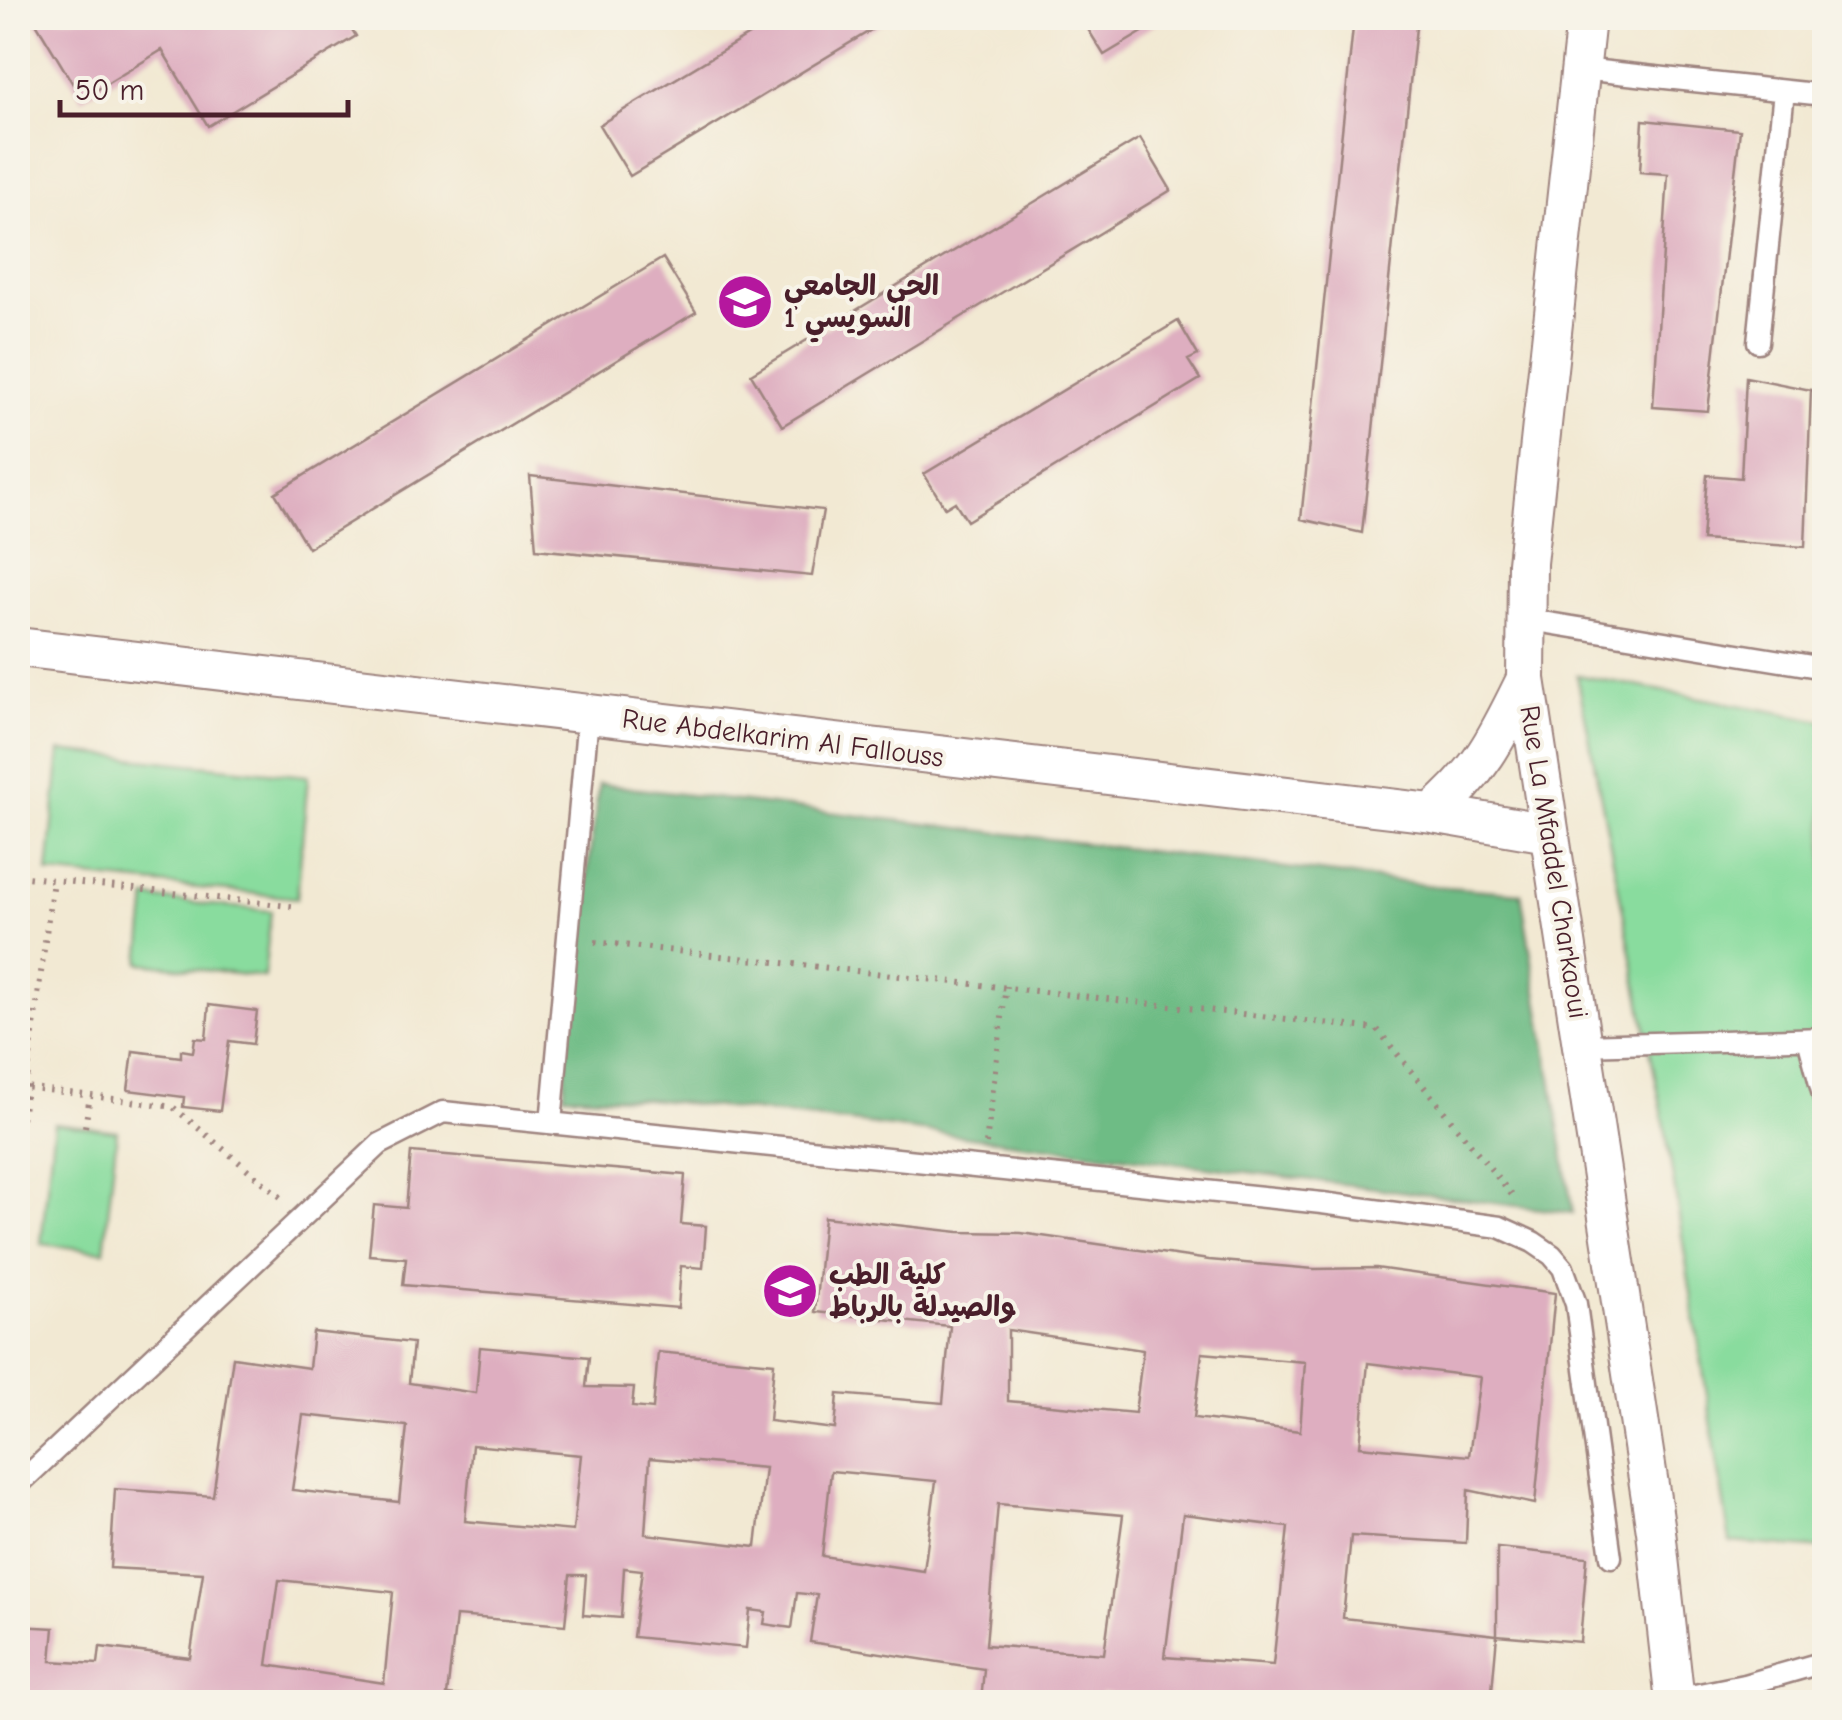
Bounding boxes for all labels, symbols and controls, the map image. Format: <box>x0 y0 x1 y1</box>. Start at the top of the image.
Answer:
scale bar <box>60 55 348 117</box>
text: 50 m <box>75 73 144 108</box>
place label: الحي الجامعي السويسي 1 <box>784 270 939 343</box>
school or university icon: الحي الجامعي السويسي 1 <box>715 272 775 332</box>
street label: Rue Abdelkarim Al Fallouss <box>621 702 945 774</box>
street label: Rue La Mfaddel Charkaoui <box>1513 703 1595 1021</box>
place label: كلية الطب والصيدلة بالرباط <box>829 1259 1017 1324</box>
school or university icon: كلية الطب والصيدلة بالرباط <box>760 1261 820 1321</box>

